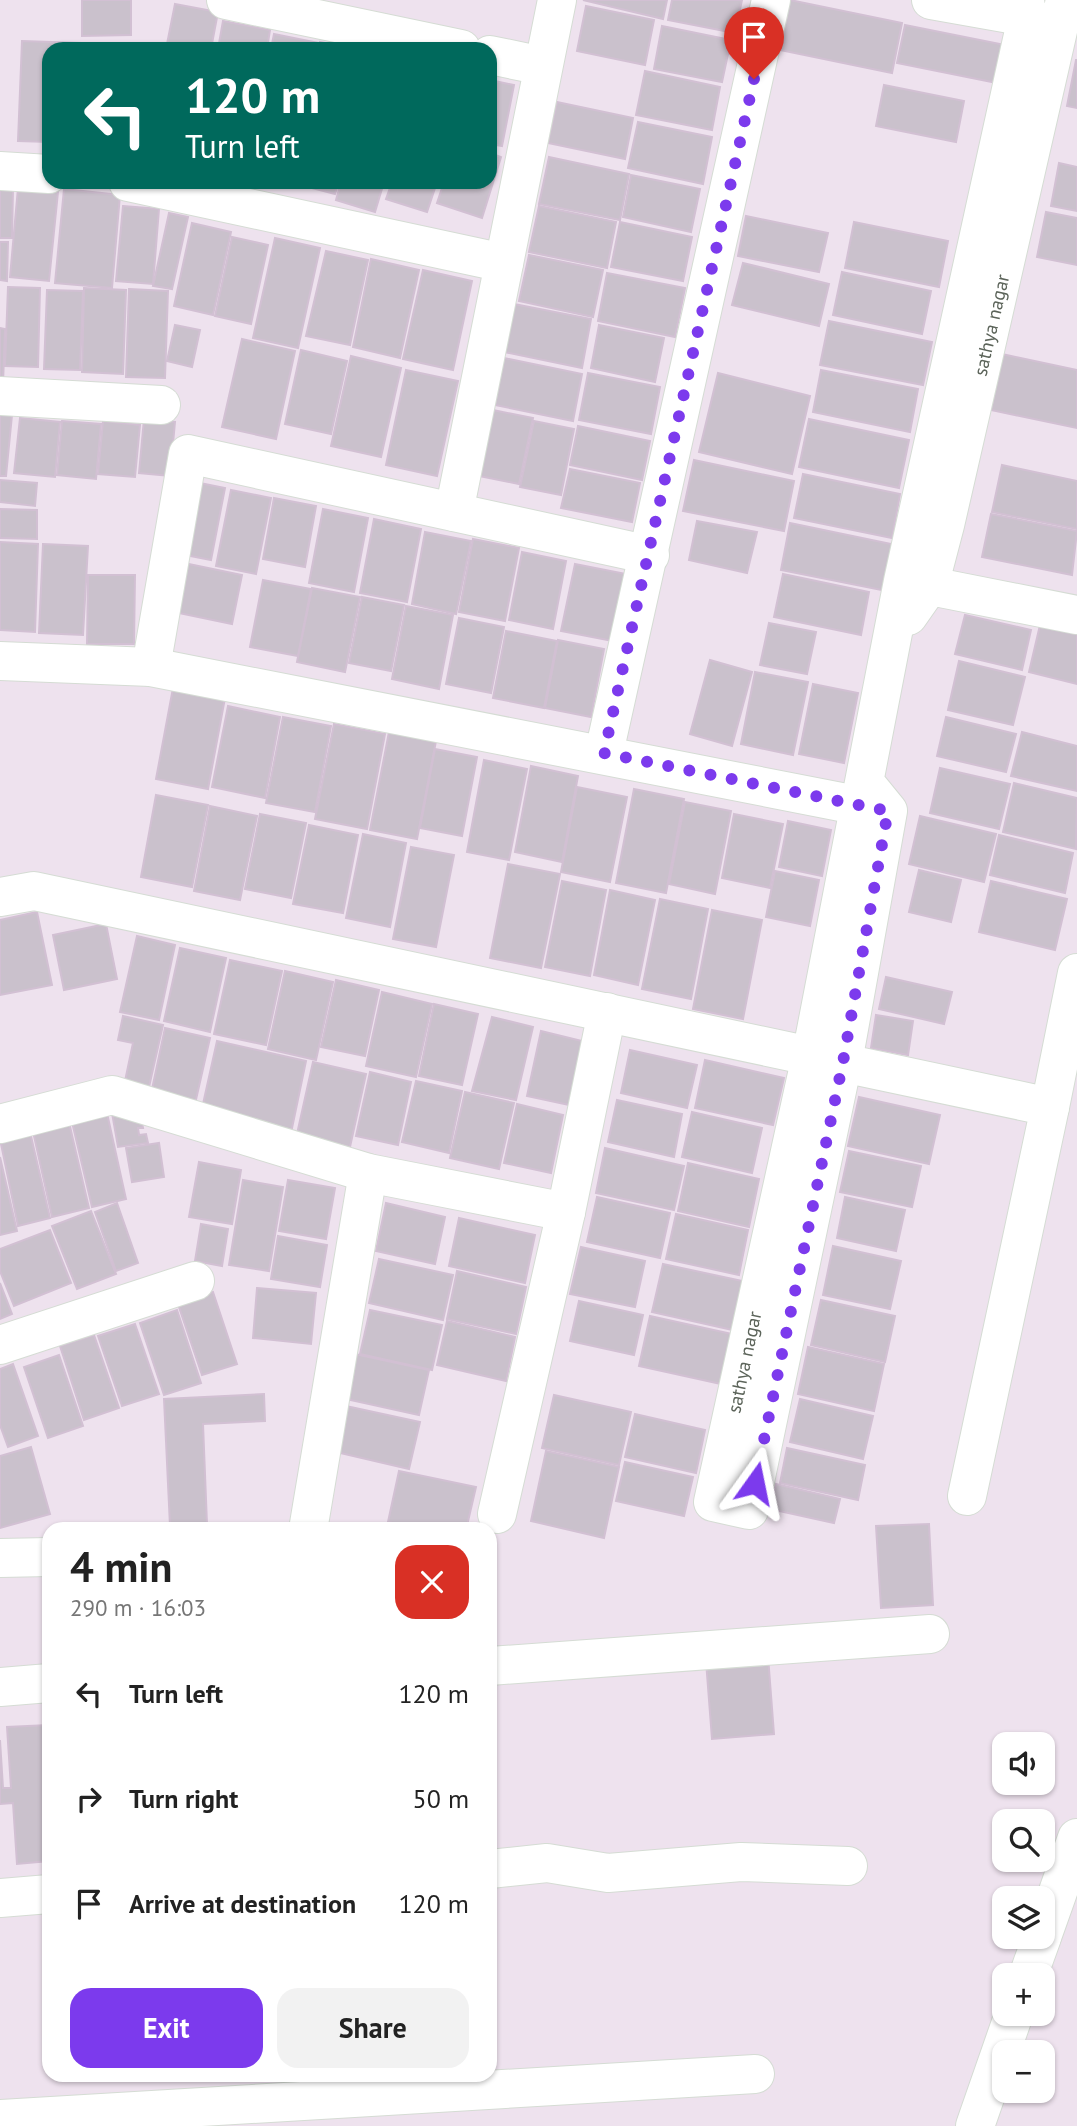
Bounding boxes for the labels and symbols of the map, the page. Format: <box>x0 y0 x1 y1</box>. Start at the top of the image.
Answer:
pin <box>724 7 784 79</box>
street label: sathya nagar <box>968 271 1014 378</box>
street label: sathya nagar <box>722 1308 767 1415</box>
position arrow <box>718 1446 792 1520</box>

